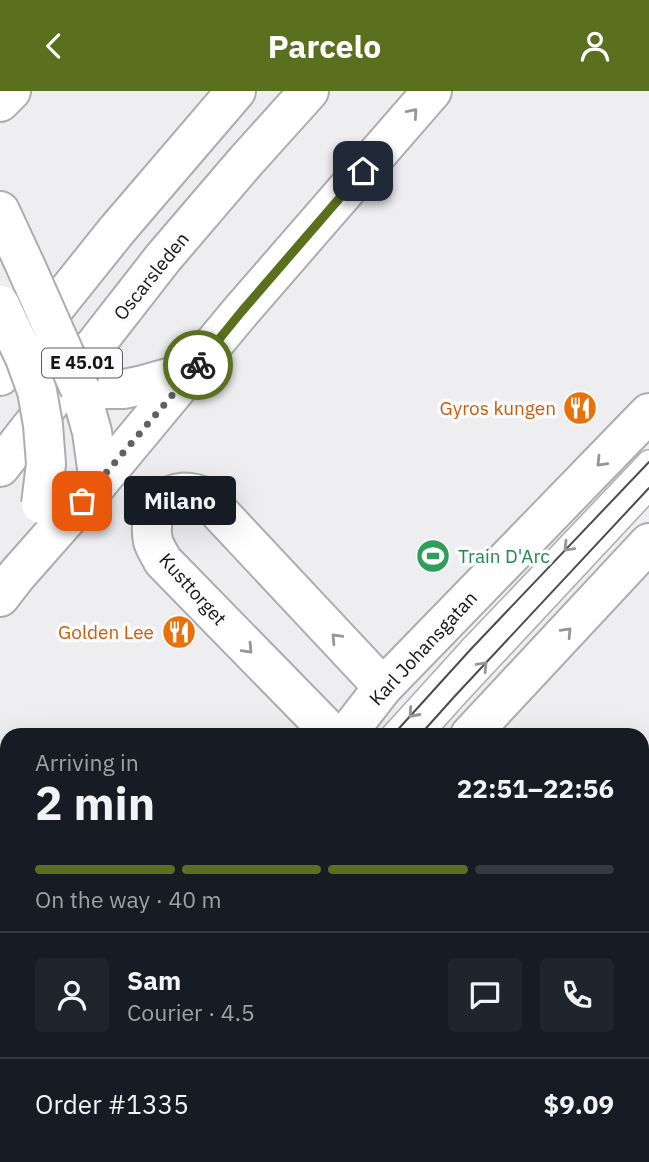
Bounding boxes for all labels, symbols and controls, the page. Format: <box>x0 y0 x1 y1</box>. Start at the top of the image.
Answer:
text: Parcelo <box>268 25 381 67</box>
icon: back <box>35 27 73 65</box>
icon: person <box>576 27 614 65</box>
one-way arrow <box>405 109 417 122</box>
pin <box>333 141 393 201</box>
icon: home <box>344 152 382 190</box>
street label: Oscarsleden <box>108 227 194 325</box>
courier <box>163 330 233 400</box>
icon: bike <box>179 346 217 384</box>
road number: E 45.01 <box>42 349 122 377</box>
restaurant icon: Gyros kungen <box>561 389 599 427</box>
place label: Gyros kungen <box>440 396 556 420</box>
one-way arrow <box>597 454 610 467</box>
pin <box>52 471 112 531</box>
callout: Milano <box>124 477 236 525</box>
icon: bag <box>63 482 101 520</box>
text: Milano <box>144 485 216 515</box>
sports icon: Train D'Arc <box>414 537 452 575</box>
one-way arrow <box>564 539 577 552</box>
place label: Train D'Arc <box>458 544 550 568</box>
street label: Kusttorget <box>154 548 232 630</box>
street label: Karl Johansgatan <box>364 586 482 710</box>
restaurant icon: Golden Lee <box>160 613 198 651</box>
place label: Golden Lee <box>58 620 154 644</box>
one-way arrow <box>559 627 571 640</box>
one-way arrow <box>332 633 344 646</box>
one-way arrow <box>240 641 253 654</box>
one-way arrow <box>474 661 487 674</box>
one-way arrow <box>409 705 421 718</box>
text: Arriving in <box>35 747 139 777</box>
text: 22:51–22:56 <box>457 771 614 805</box>
text: 2 min <box>35 773 155 833</box>
text: On the way · 40 m <box>35 884 222 914</box>
button: person <box>35 958 109 1032</box>
button: chat <box>448 958 522 1032</box>
button: phone <box>540 958 614 1032</box>
text: Sam <box>127 963 181 997</box>
text: Courier · 4.5 <box>127 997 255 1027</box>
text: Order #1335 <box>35 1087 189 1121</box>
text: $9.09 <box>544 1087 614 1121</box>

